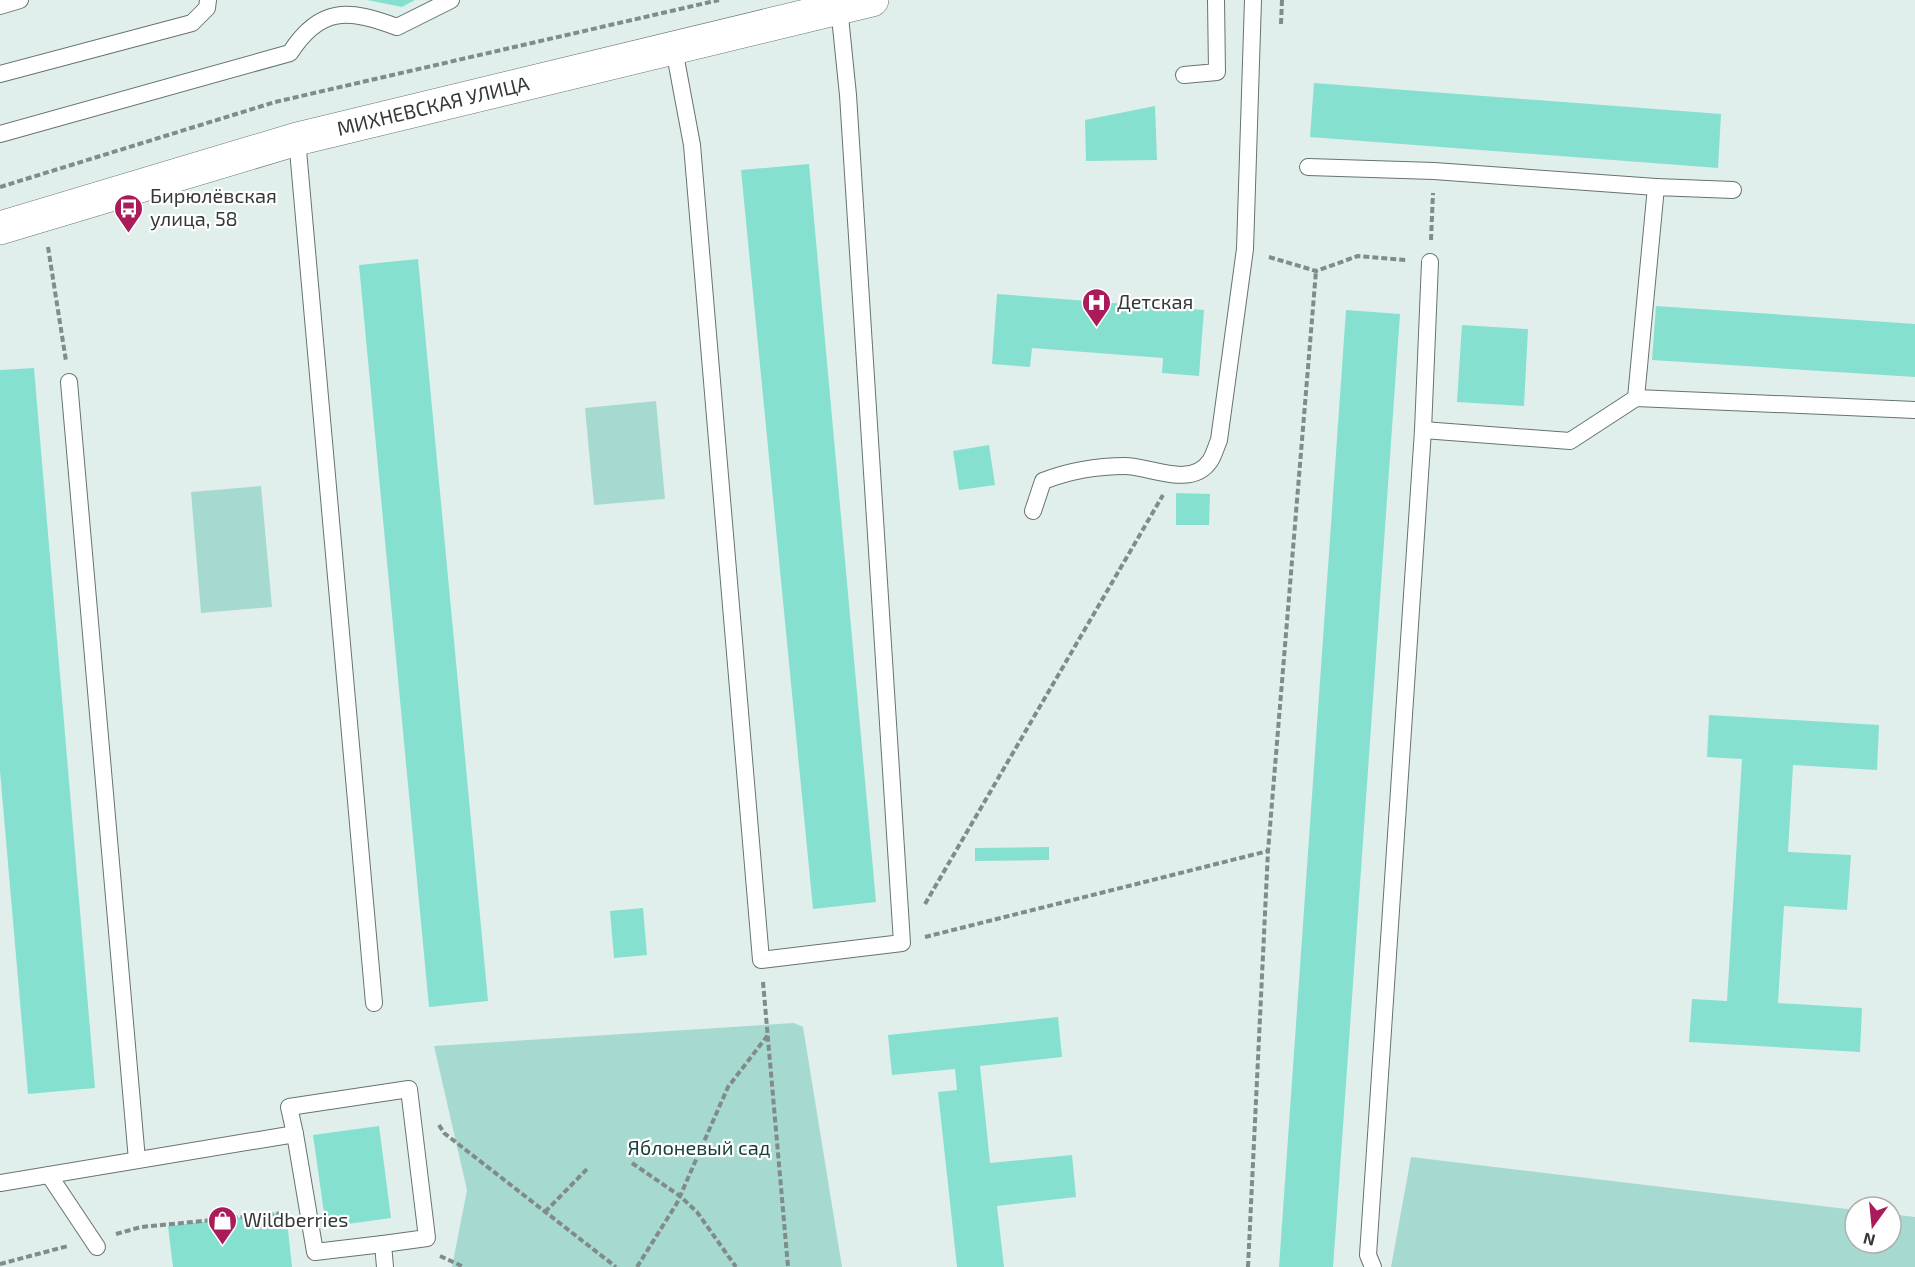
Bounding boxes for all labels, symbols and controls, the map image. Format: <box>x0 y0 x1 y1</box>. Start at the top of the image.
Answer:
street label: МИХНЕВСКАЯ УЛИЦА <box>334 70 532 140</box>
place label: Бирюлёвская улица, 58 <box>150 183 277 231</box>
bus stop icon: Бирюлёвская улица, 58 <box>113 192 145 234</box>
hospital icon: Детская <box>1080 286 1112 328</box>
place label: Детская <box>1117 289 1193 313</box>
park label: Яблоневый сад <box>627 1135 771 1159</box>
north arrow <box>1843 1195 1903 1255</box>
shop icon: Wildberries <box>206 1204 238 1246</box>
place label: Wildberries <box>243 1207 348 1231</box>
text: N <box>1861 1229 1877 1251</box>

